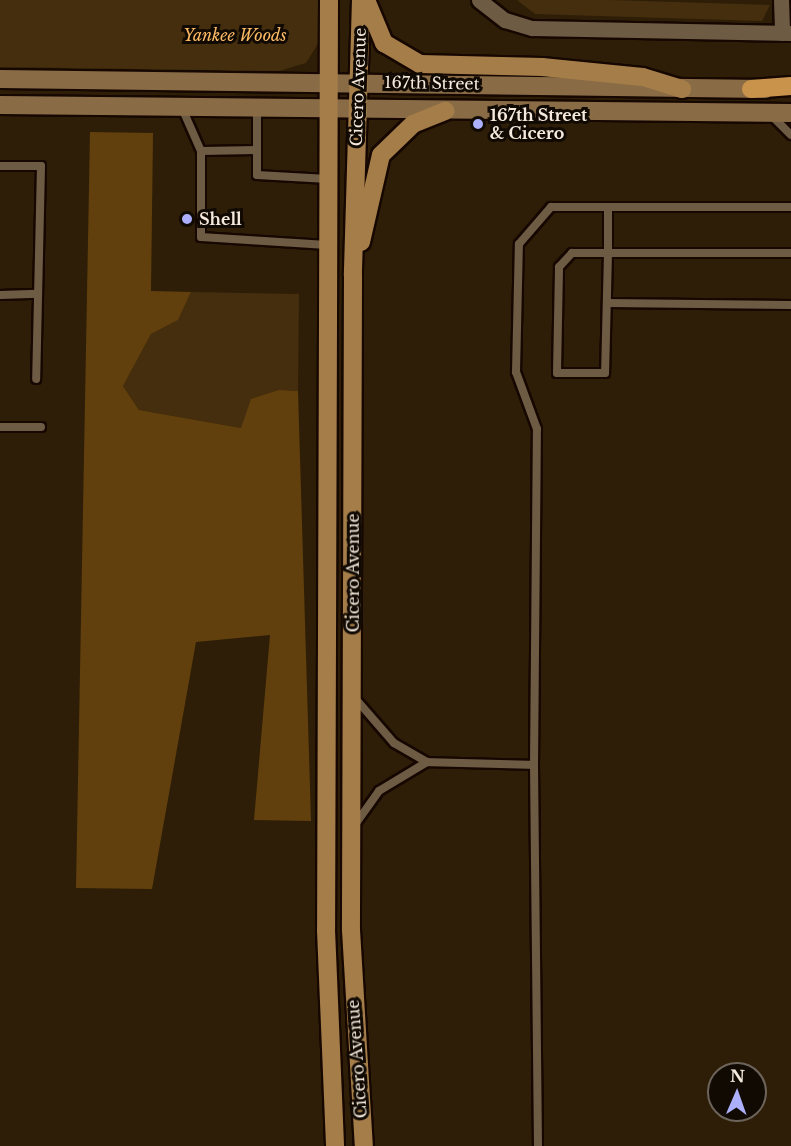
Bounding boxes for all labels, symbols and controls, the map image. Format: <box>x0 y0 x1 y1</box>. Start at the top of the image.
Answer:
park label: Yankee Woods <box>183 25 287 45</box>
street label: Cicero Avenue <box>346 27 370 147</box>
street label: 167th Street <box>384 73 480 93</box>
place label: 167th Street & Cicero <box>490 105 587 143</box>
marker: 167th Street & Cicero <box>471 117 485 131</box>
place label: Shell <box>199 209 242 229</box>
marker: Shell <box>180 212 194 226</box>
street label: Cicero Avenue <box>343 513 363 633</box>
street label: Cicero Avenue <box>343 999 371 1119</box>
north arrow <box>707 1062 767 1122</box>
text: N <box>730 1066 745 1086</box>

